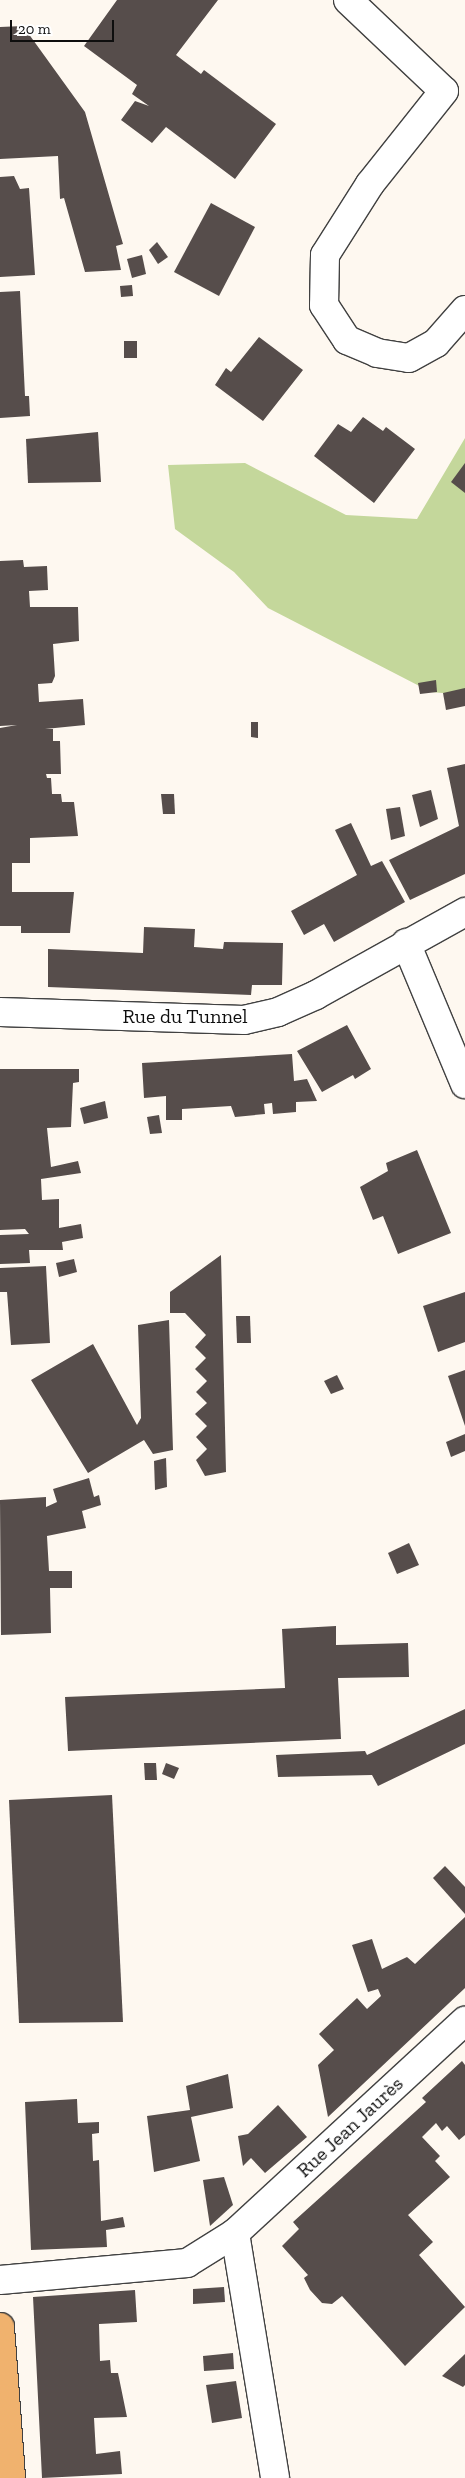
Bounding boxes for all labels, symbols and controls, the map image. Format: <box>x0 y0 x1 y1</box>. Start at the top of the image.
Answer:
scale bar <box>12 10 116 42</box>
text: 20 m <box>18 20 51 38</box>
street label: Rue du Tunnel <box>122 1004 248 1028</box>
street label: Rue Jean Jaurès <box>292 2071 408 2183</box>

